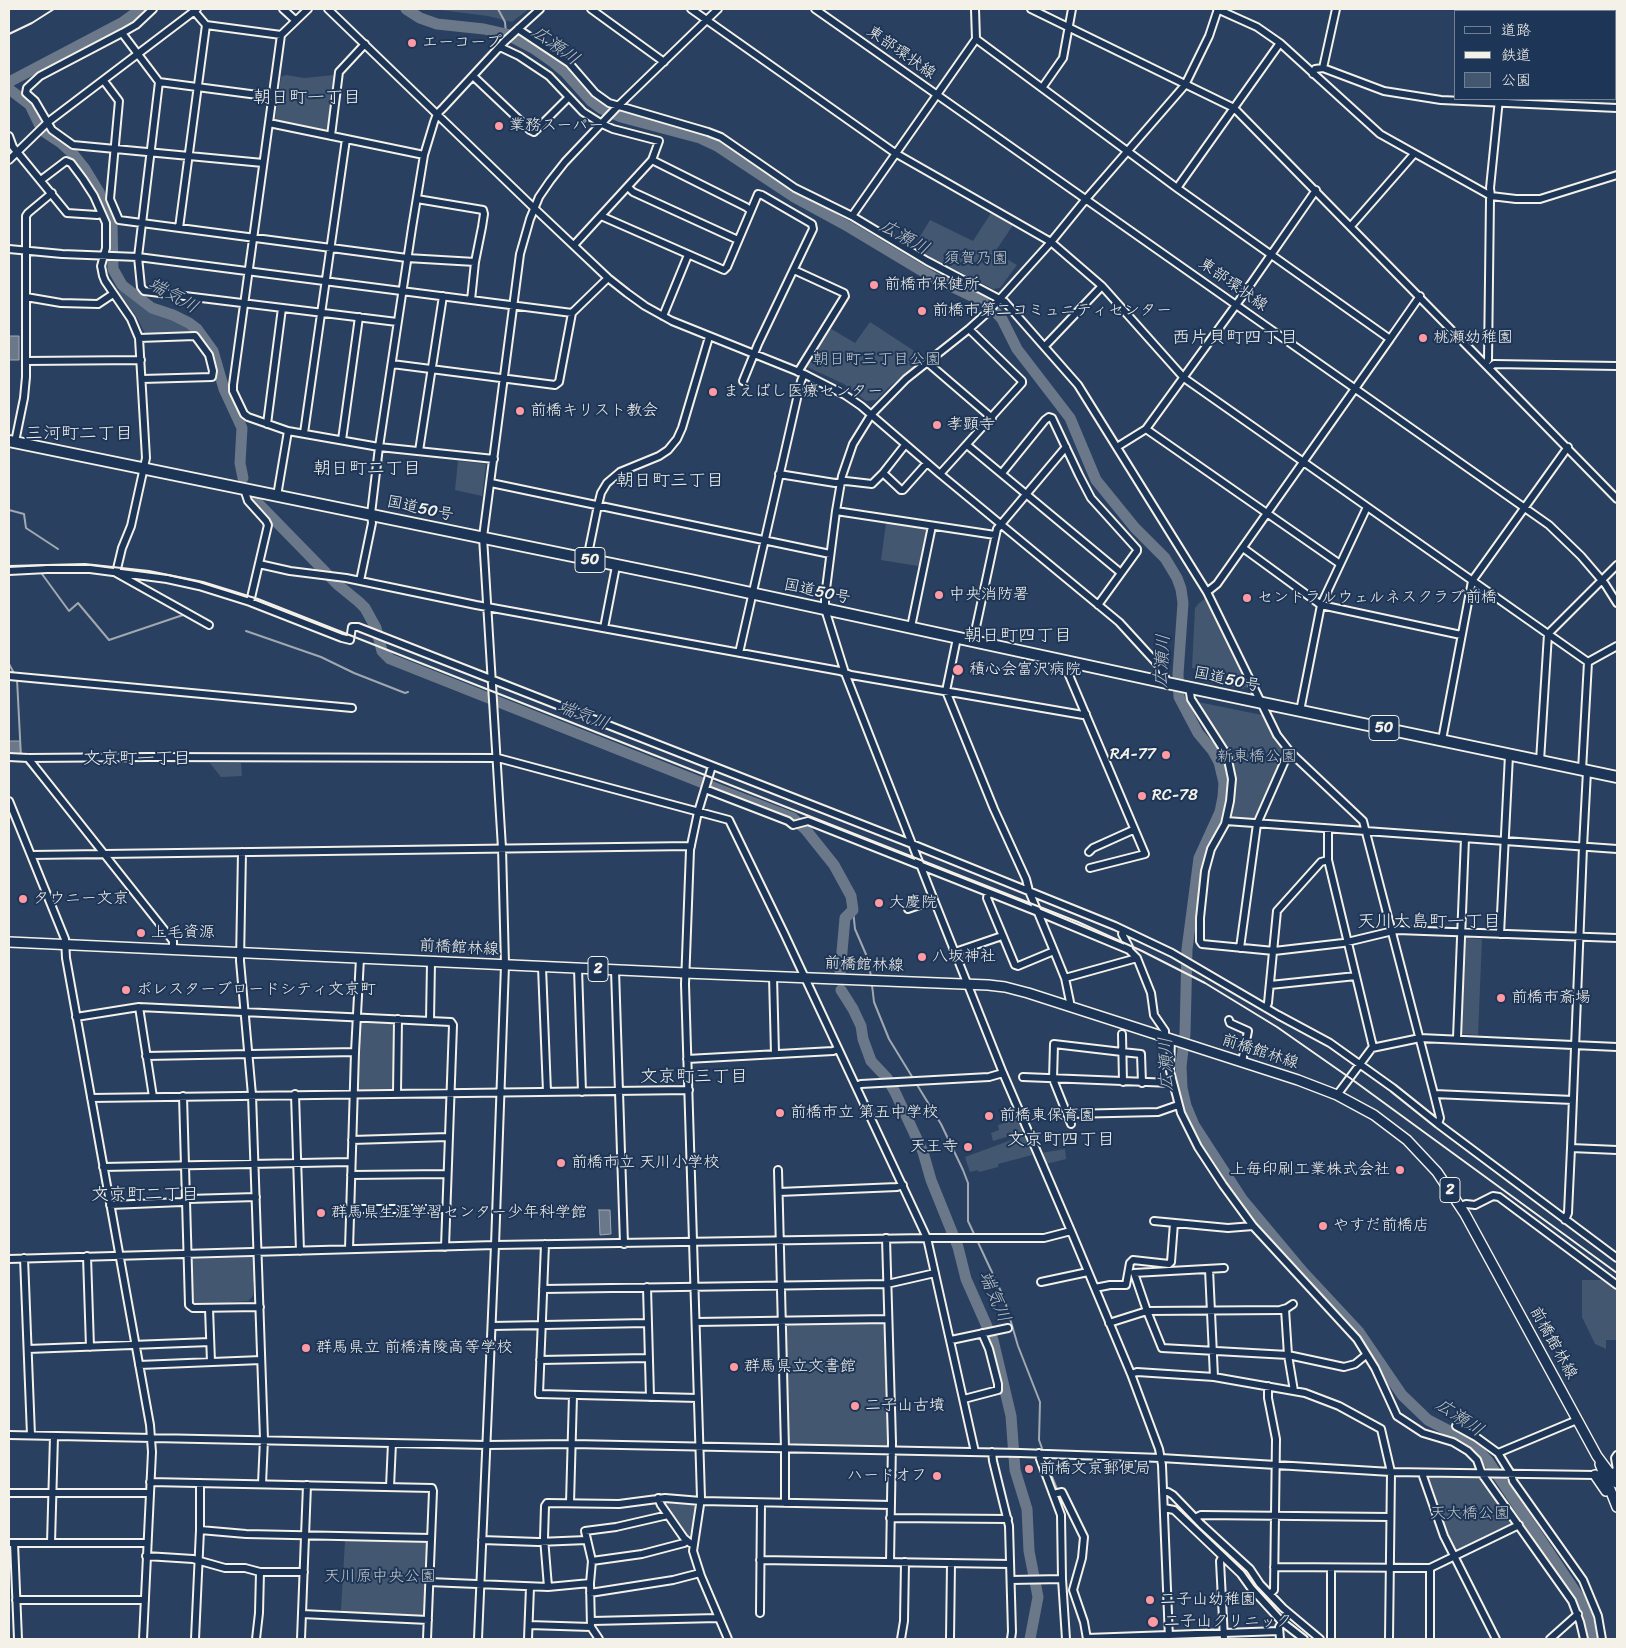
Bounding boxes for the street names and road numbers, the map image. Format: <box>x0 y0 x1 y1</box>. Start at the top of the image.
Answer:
street label: 東部環状線 <box>863 22 939 84</box>
street label: 東部環状線 <box>1195 254 1271 316</box>
street label: 国道50号 <box>385 493 455 525</box>
road number: 50 <box>575 548 605 572</box>
street label: 国道50号 <box>782 576 852 608</box>
street label: 国道50号 <box>1192 664 1262 696</box>
road number: 50 <box>1369 716 1399 740</box>
street label: 前橋館林線 <box>419 936 499 960</box>
street label: 前橋館林線 <box>824 954 904 976</box>
road number: 2 <box>588 956 608 982</box>
street label: 前橋館林線 <box>1219 1031 1301 1073</box>
road number: 2 <box>1440 1178 1460 1202</box>
street label: 前橋館林線 <box>1525 1303 1581 1383</box>

